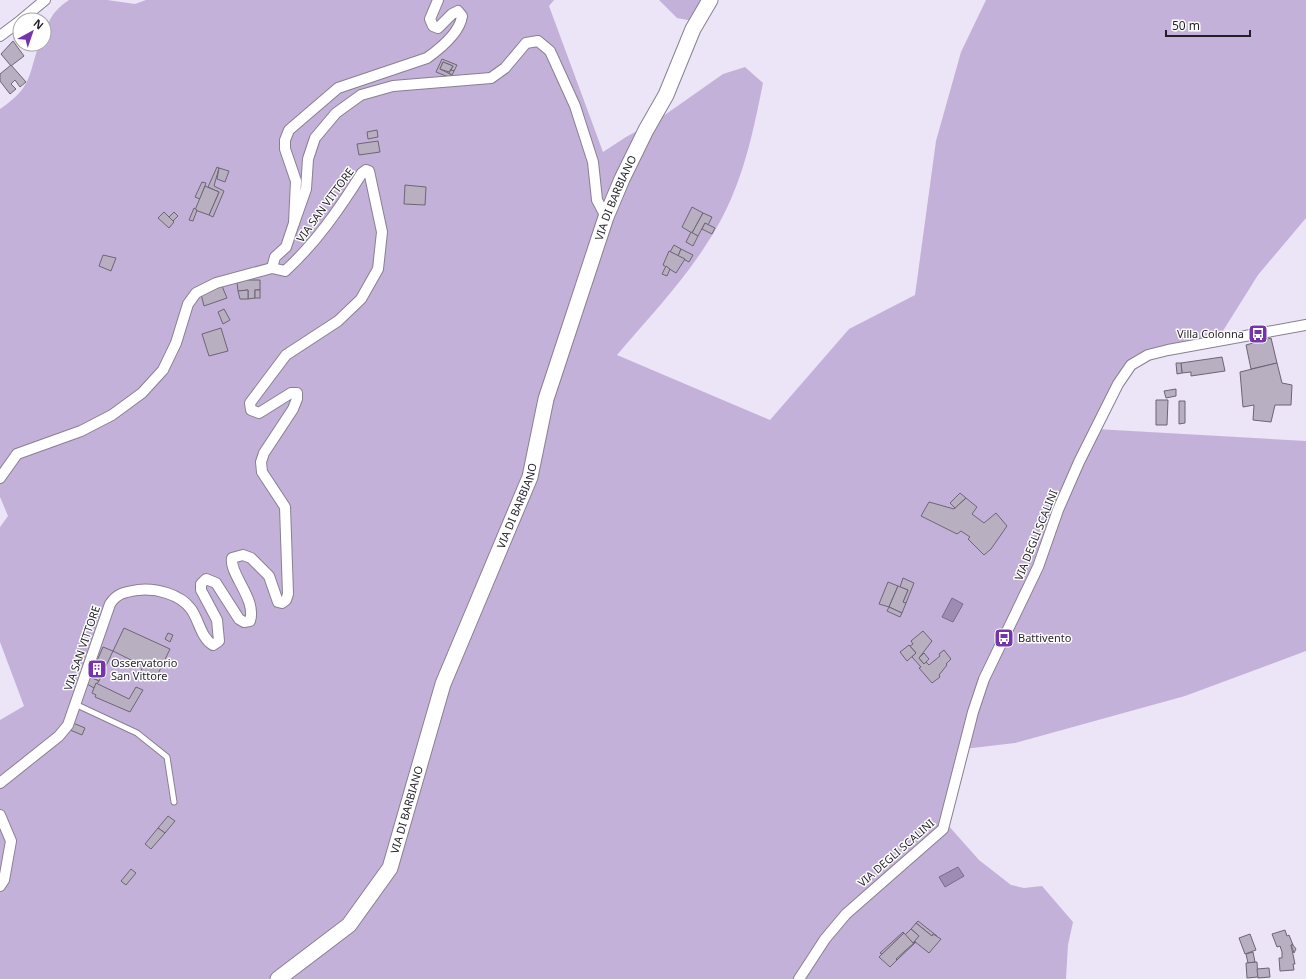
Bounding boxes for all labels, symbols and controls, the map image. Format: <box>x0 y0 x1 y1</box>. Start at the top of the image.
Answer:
north arrow <box>12 12 52 52</box>
scale bar <box>1166 12 1250 38</box>
text: N <box>30 15 47 33</box>
text: 50 m <box>1172 17 1200 34</box>
street label: VIA DI BARBIANO <box>591 153 639 242</box>
street label: VIA SAN VITTORE <box>292 164 357 245</box>
bus stop icon: Villa Colonna <box>1247 323 1269 345</box>
place label: Villa Colonna <box>1177 326 1244 341</box>
street label: VIA DI BARBIANO <box>493 462 540 551</box>
street label: VIA DEGLI SCALINI <box>1011 487 1061 582</box>
street label: VIA SAN VITTORE <box>60 603 103 692</box>
bus stop icon: Battivento <box>993 627 1015 649</box>
place label: Battivento <box>1018 630 1072 645</box>
place label: Osservatorio San Vittore <box>111 655 178 683</box>
building icon: Osservatorio San Vittore <box>86 658 108 680</box>
street label: VIA DI BARBIANO <box>387 764 426 855</box>
street label: VIA DEGLI SCALINI <box>854 815 937 890</box>

